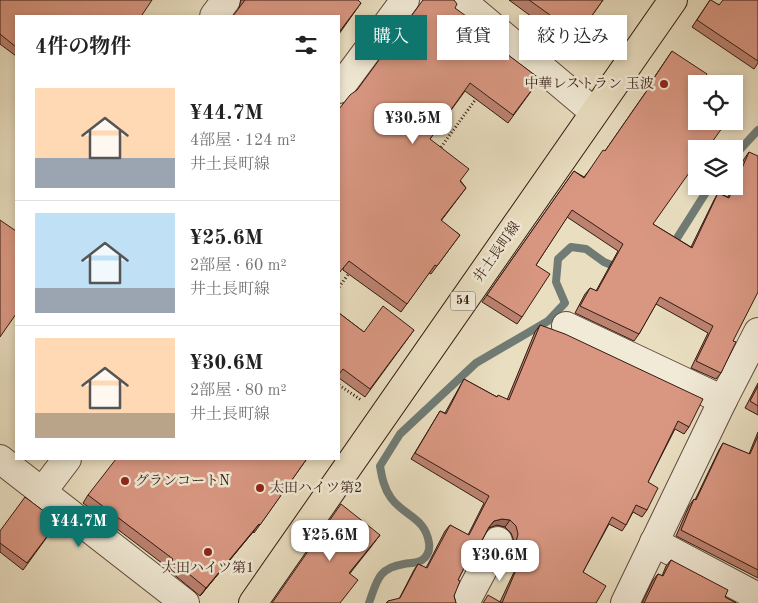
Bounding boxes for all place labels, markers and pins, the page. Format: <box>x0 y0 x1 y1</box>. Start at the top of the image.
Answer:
place label: 中華レストラン 玉波 <box>525 76 654 91</box>
marker: 中華レストラン 玉波 <box>658 78 670 90</box>
pin: ¥30.5M <box>372 102 454 145</box>
place label: グランコートN <box>135 473 230 488</box>
marker: グランコートN <box>119 475 131 487</box>
place label: 太田ハイツ第2 <box>270 480 362 495</box>
marker: 太田ハイツ第2 <box>254 482 266 494</box>
pin: ¥44.7M <box>38 506 120 548</box>
pin: ¥25.6M <box>289 520 371 562</box>
pin: ¥30.6M <box>459 540 541 582</box>
marker: 太田ハイツ第1 <box>202 546 214 558</box>
place label: 太田ハイツ第1 <box>162 560 254 575</box>

